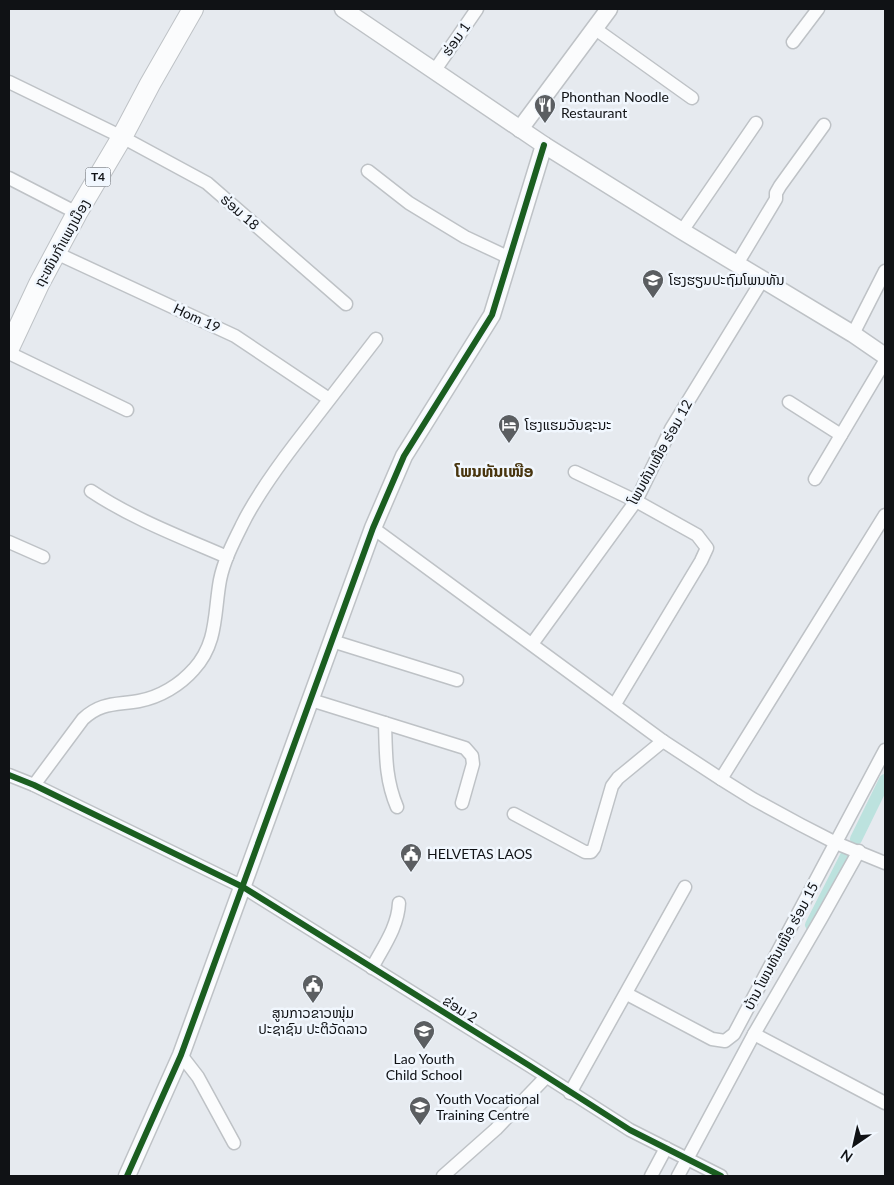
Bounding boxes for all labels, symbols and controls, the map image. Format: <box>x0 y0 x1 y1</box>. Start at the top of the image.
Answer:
street label: ຮ່ອມ 1 <box>438 18 473 59</box>
place label: Phonthan Noodle Restaurant <box>561 88 669 121</box>
restaurant icon: Phonthan Noodle Restaurant <box>533 93 557 124</box>
road number: T4 <box>86 168 110 186</box>
street label: ຮ່ອມ 18 <box>217 190 263 233</box>
street label: ຖະໜົນກຳແພງເມືອງ <box>30 196 93 290</box>
school or university icon: ໂຮງຮຽນປະຖົມໂພນທັນ <box>641 268 665 299</box>
place label: ໂຮງຮຽນປະຖົມໂພນທັນ <box>668 271 785 289</box>
street label: Hom 19 <box>171 299 223 336</box>
street label: ໂພນທັນເໜືອ ຮ່ອມ 12 <box>623 396 695 508</box>
hotel icon: ໂຮງແຮມວັນຊະນະ <box>497 413 521 444</box>
place label: ໂຮງແຮມວັນຊະນະ <box>524 416 612 433</box>
district label: ໂພນທັນເໜືອ <box>454 461 534 480</box>
public building icon: HELVETAS LAOS <box>399 842 423 873</box>
place label: HELVETAS LAOS <box>427 845 532 862</box>
street label: ບ້ານ ໂພນທັນເໜືອ ຮ່ອມ 15 <box>740 879 821 1013</box>
public building icon: ສູນກາວຂາວໜຸ່ມ ປະຊາຊົນ ປະຕິວັດລາວ <box>301 973 325 1004</box>
street label: ຂ່ອມ 2 <box>440 991 481 1026</box>
place label: ສູນກາວຂາວໜຸ່ມ ປະຊາຊົນ ປະຕິວັດລາວ <box>258 1004 368 1037</box>
school or university icon: Lao Youth Child School <box>412 1019 436 1050</box>
place label: Lao Youth Child School <box>386 1050 462 1083</box>
place label: Youth Vocational Training Centre <box>436 1090 539 1123</box>
school or university icon: Youth Vocational Training Centre <box>408 1095 432 1126</box>
north arrow <box>829 1120 879 1170</box>
text: N <box>837 1146 856 1166</box>

